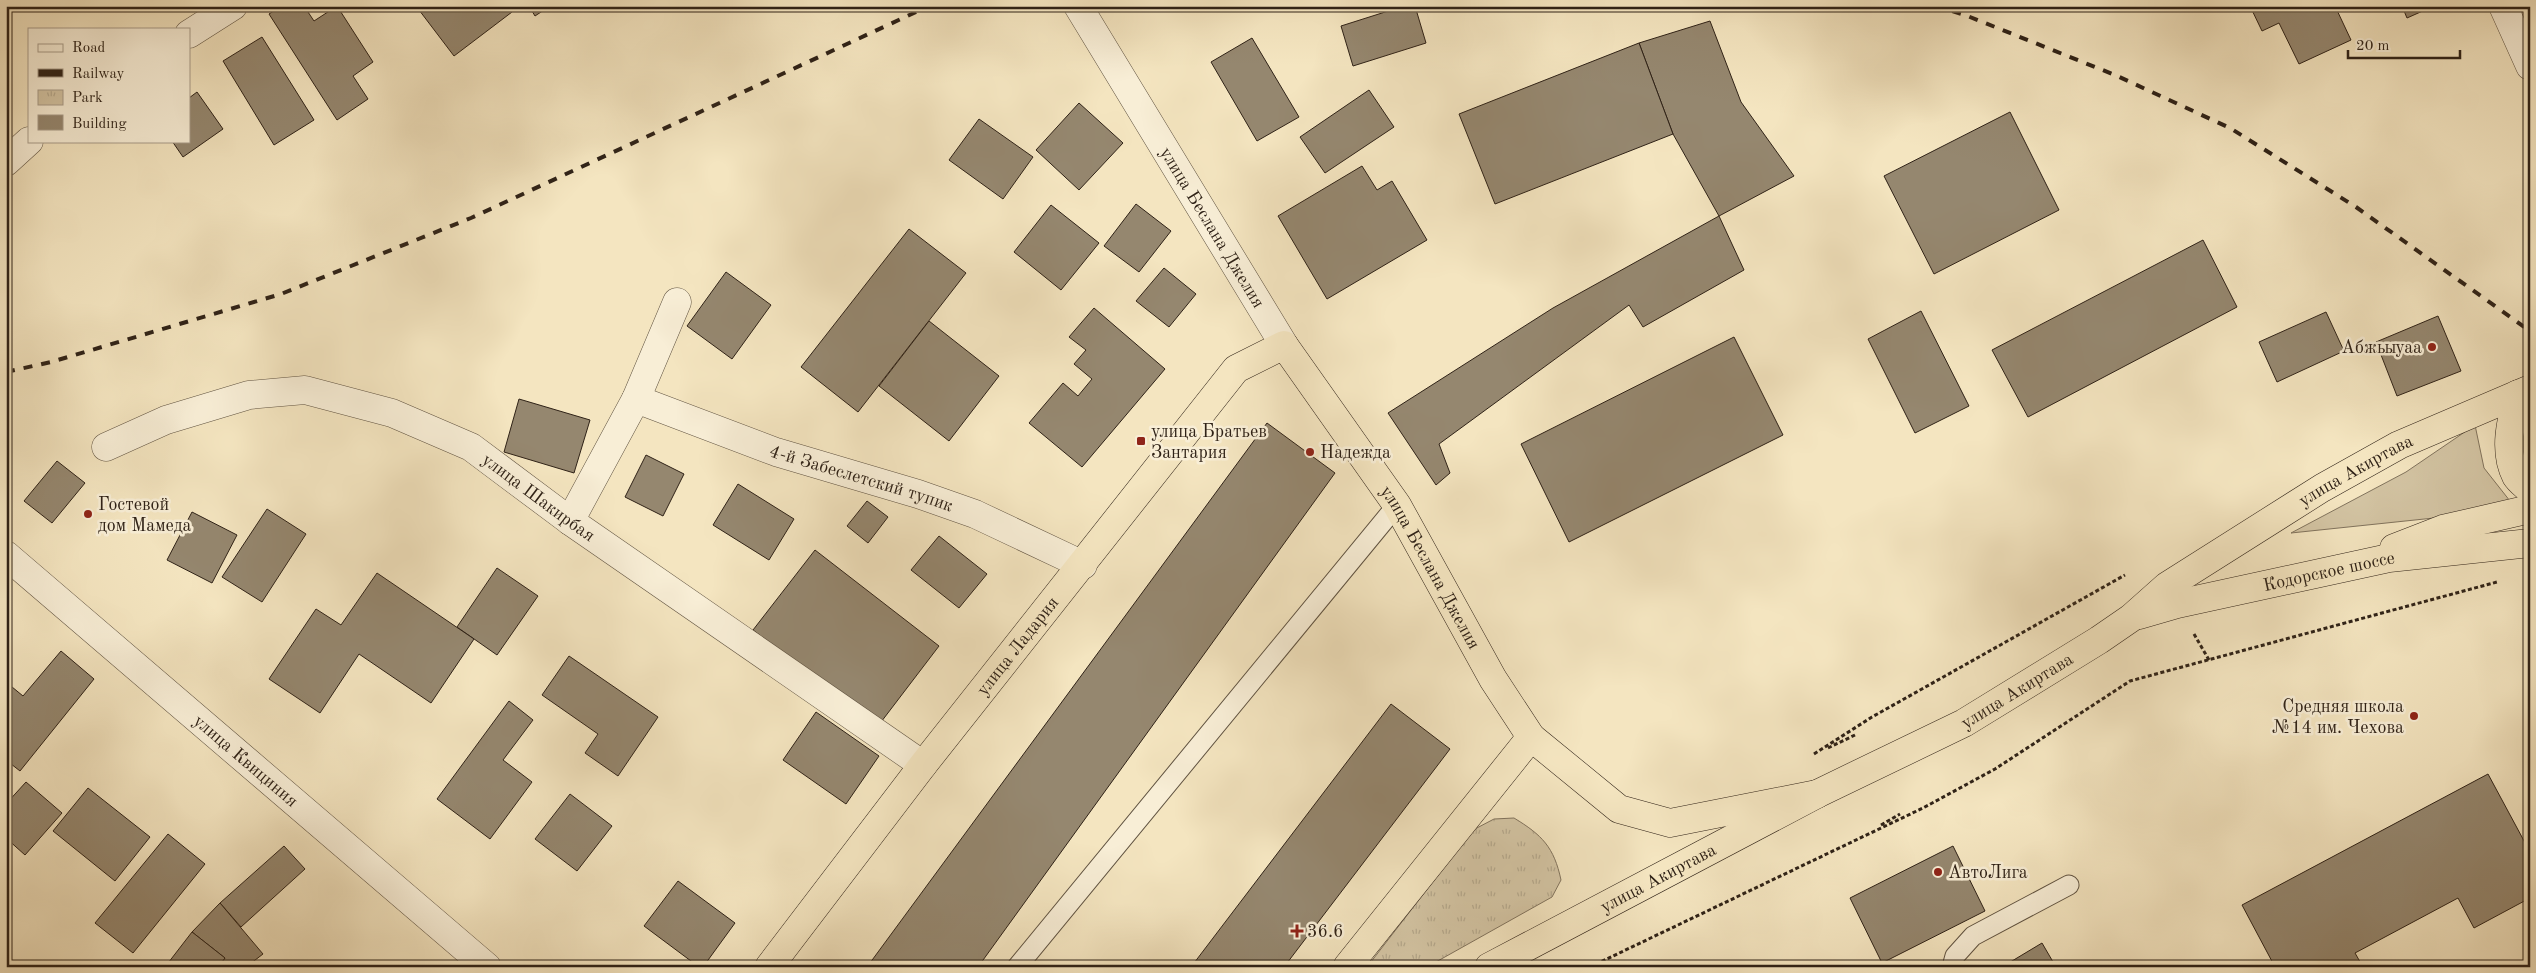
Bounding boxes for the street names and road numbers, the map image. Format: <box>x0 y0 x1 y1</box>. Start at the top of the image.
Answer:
street label: улица Беслана Джелия <box>1156 144 1267 311</box>
street label: улица Акиртава <box>2296 432 2416 510</box>
street label: 4-й Забеслетский тупик <box>767 442 955 516</box>
street label: улица Шакирбая <box>478 451 598 545</box>
street label: улица Беслана Джелия <box>1376 483 1483 653</box>
street label: Кодорское шоссе <box>2262 549 2396 595</box>
street label: улица Ладария <box>974 594 1062 699</box>
street label: улица Акиртава <box>1958 650 2077 733</box>
street label: улица Квициния <box>190 712 301 811</box>
street label: улица Акиртава <box>1598 841 1719 917</box>

